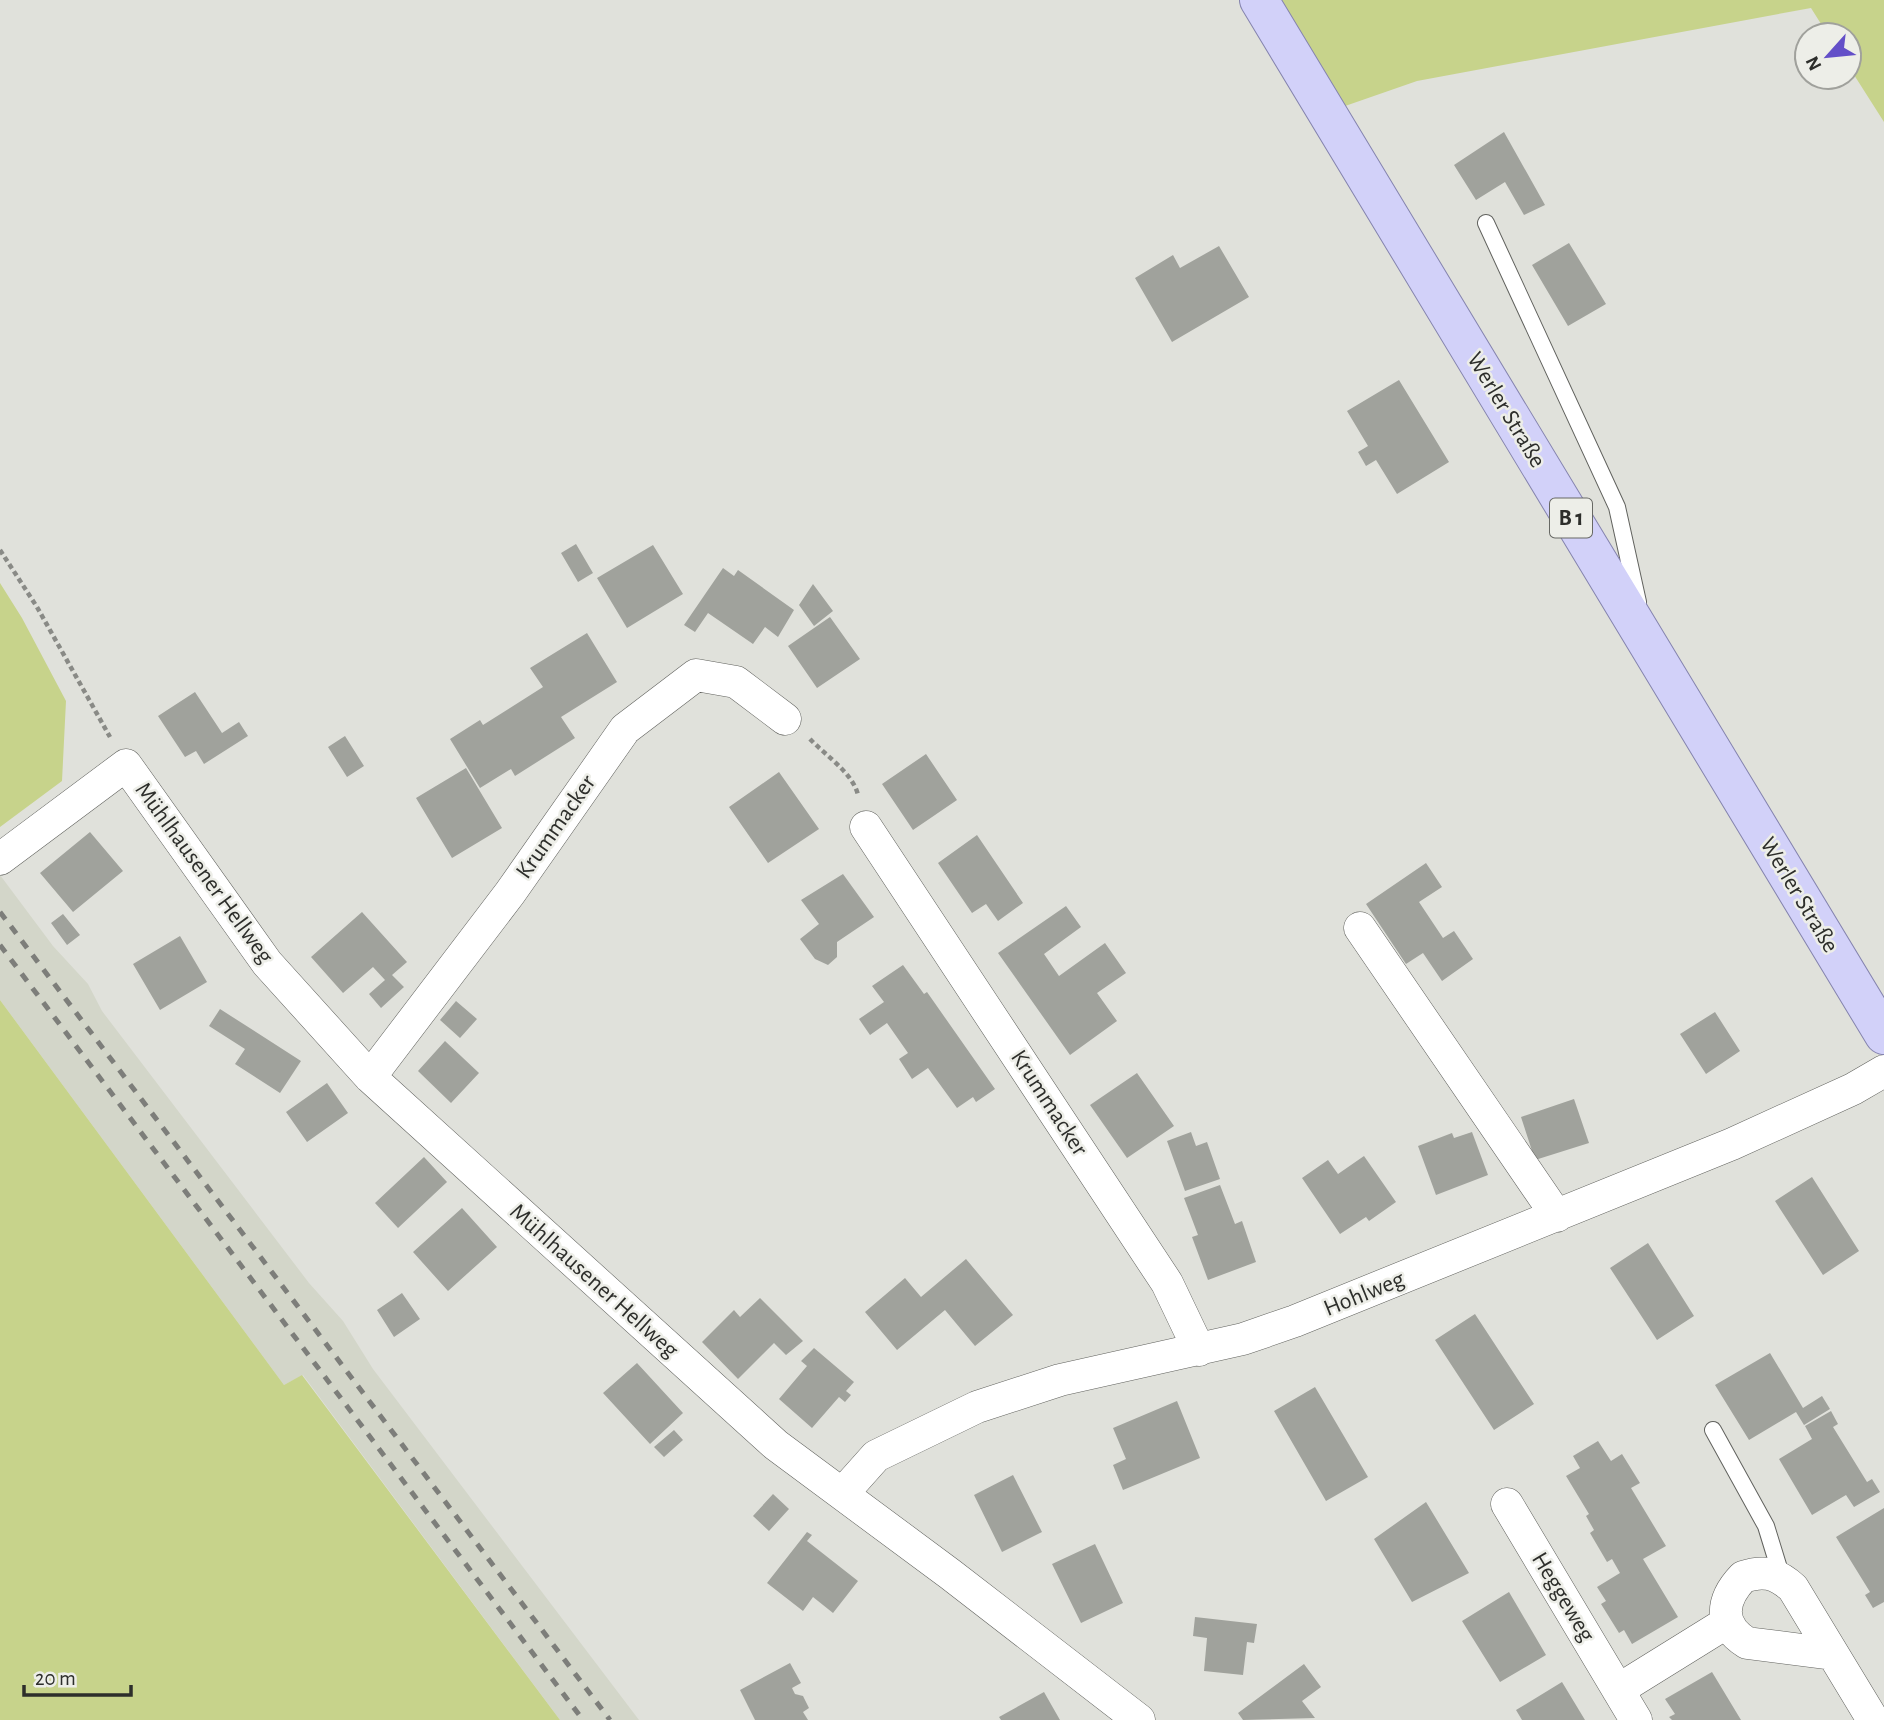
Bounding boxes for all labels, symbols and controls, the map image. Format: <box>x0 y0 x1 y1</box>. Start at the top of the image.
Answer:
north arrow <box>1793 21 1863 91</box>
text: N <box>1803 53 1826 73</box>
street label: Werler Straße <box>1462 348 1550 472</box>
road number: B 1 <box>1550 498 1592 538</box>
street label: Krummacker <box>512 771 601 883</box>
street label: Mühlhausener Hellweg <box>130 778 278 968</box>
street label: Werler Straße <box>1755 833 1843 957</box>
street label: Krummacker <box>1006 1046 1092 1160</box>
street label: Mühlhausener Hellweg <box>505 1199 683 1363</box>
street label: Hohlweg <box>1320 1267 1408 1321</box>
street label: Heggeweg <box>1527 1548 1599 1646</box>
scale bar <box>24 1654 131 1698</box>
text: 20 m <box>35 1668 76 1689</box>

